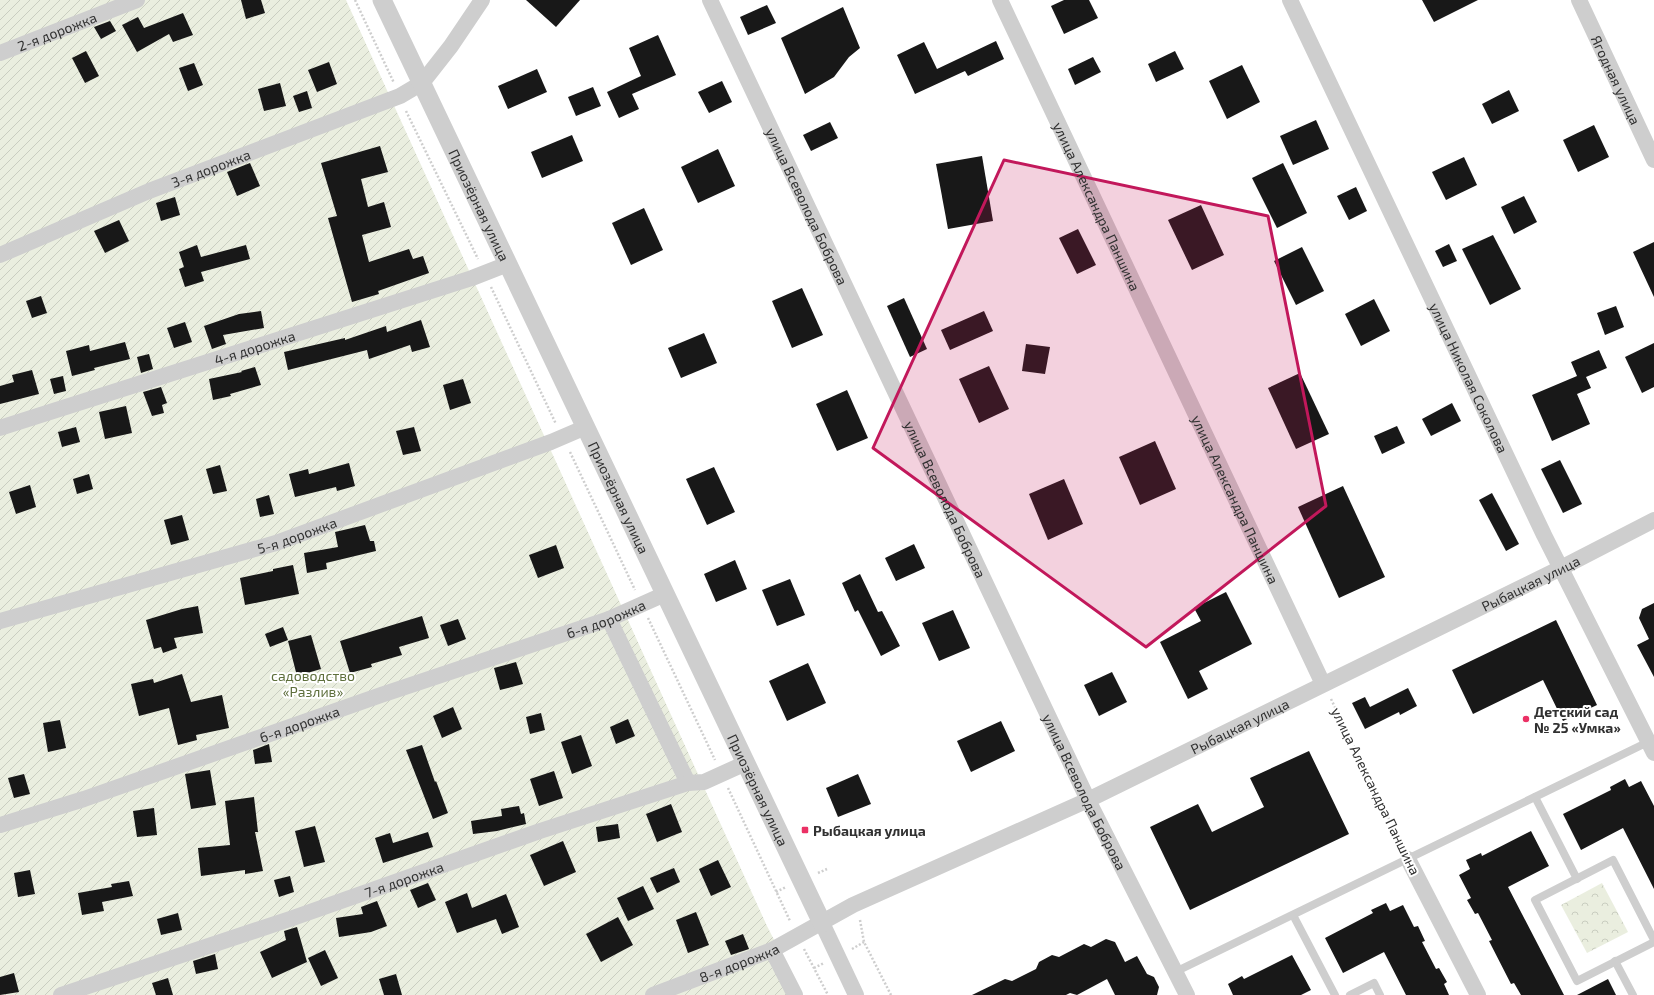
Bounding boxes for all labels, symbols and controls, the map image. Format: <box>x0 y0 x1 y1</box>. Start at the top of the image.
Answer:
street label: 2-я дорожка <box>15 8 99 54</box>
street label: Ягодная улица <box>1588 32 1645 127</box>
street label: улица Александра Паншина <box>1050 119 1144 293</box>
street label: улица Всеволода Боброва <box>763 125 852 287</box>
street label: 3-я дорожка <box>169 145 253 190</box>
street label: Приозёрная улица <box>446 146 514 264</box>
street label: улица Николая Соколова <box>1426 300 1512 455</box>
street label: 4-я дорожка <box>212 326 297 368</box>
street label: улица Александра Паншина <box>1189 412 1283 586</box>
street label: улица Всеволода Боброва <box>901 418 990 580</box>
street label: Приозёрная улица <box>585 439 653 556</box>
street label: 5-я дорожка <box>255 513 339 556</box>
street label: Рыбацкая улица <box>1478 551 1582 614</box>
street label: 6-я дорожка <box>564 595 648 641</box>
park label: садоводство «Разлив» <box>271 667 355 700</box>
street label: Рыбацкая улица <box>1187 694 1292 757</box>
street label: 6-я дорожка <box>257 702 342 745</box>
place label: Детский сад № 25 «Умка» <box>1534 703 1621 736</box>
street label: улица Александра Паншина <box>1328 704 1424 878</box>
street label: улица Всеволода Боброва <box>1040 711 1130 873</box>
marker: Детский сад № 25 «Умка» <box>1521 714 1531 724</box>
street label: Приозёрная улица <box>725 731 792 849</box>
place label: Рыбацкая улица <box>813 822 926 839</box>
marker: Рыбацкая улица <box>800 825 810 835</box>
street label: 7-я дорожка <box>362 857 446 901</box>
street label: 8-я дорожка <box>697 939 782 985</box>

